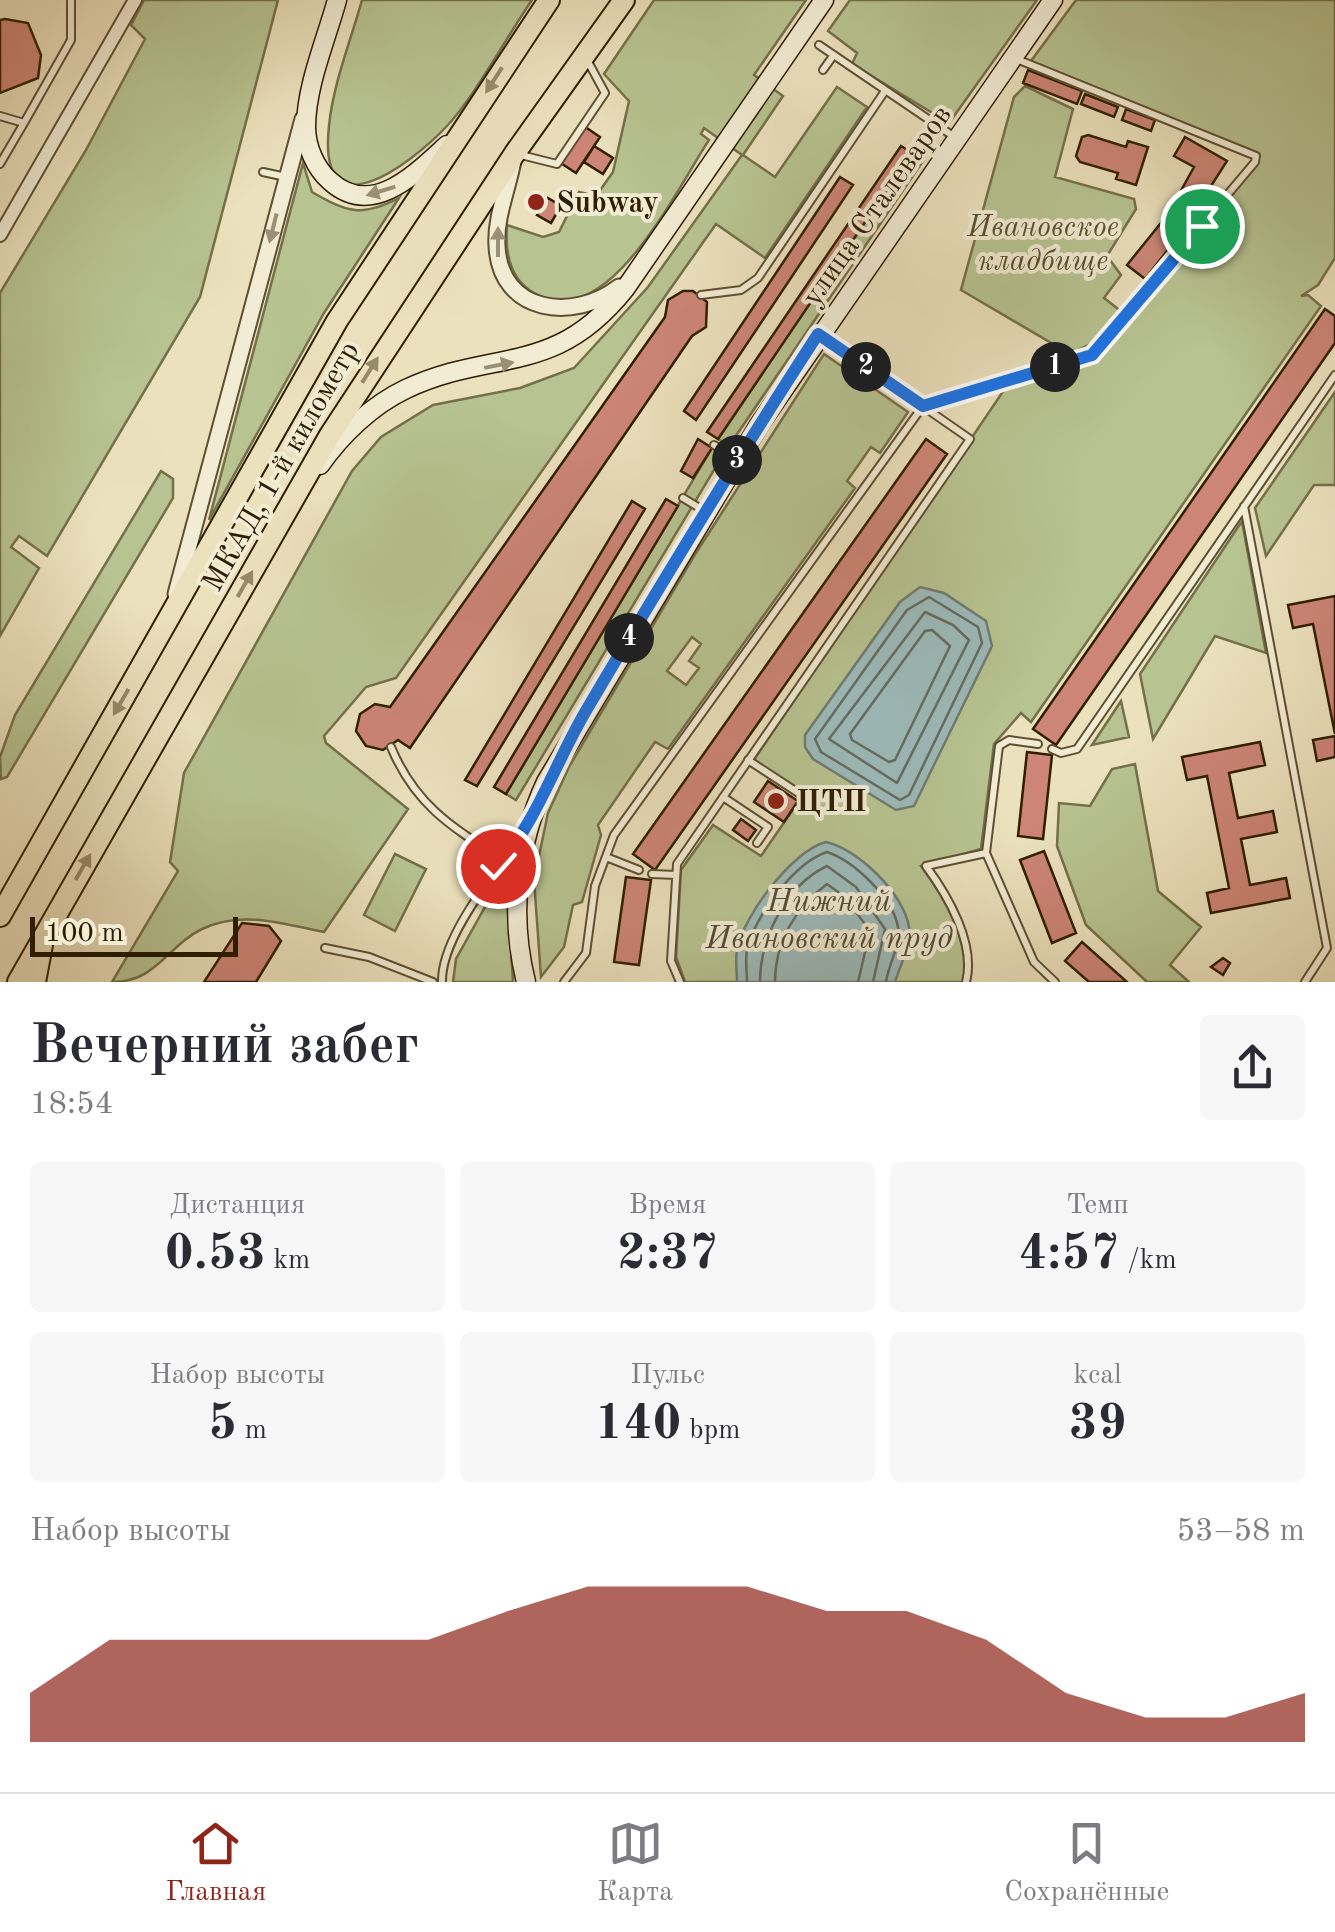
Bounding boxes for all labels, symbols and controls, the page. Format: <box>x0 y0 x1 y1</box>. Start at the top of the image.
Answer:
one-way arrow <box>485 67 503 94</box>
street label: улица Сталеваров <box>797 100 958 312</box>
one-way arrow <box>366 184 396 199</box>
pin <box>1160 184 1245 269</box>
place label: Subway <box>556 189 659 219</box>
marker: Subway <box>525 191 547 213</box>
icon: arrive <box>1175 199 1230 254</box>
one-way arrow <box>264 213 280 244</box>
park label: Ивановское кладбище <box>966 213 1119 277</box>
one-way arrow <box>490 226 506 258</box>
street label: МКАД, 1-й километр <box>198 337 365 597</box>
pin: 2 <box>841 342 891 392</box>
pin: 1 <box>1030 342 1080 392</box>
text: 2 <box>858 353 874 381</box>
text: 1 <box>1047 353 1063 381</box>
one-way arrow <box>361 356 378 384</box>
one-way arrow <box>484 357 515 372</box>
pin: 3 <box>712 435 762 485</box>
text: 3 <box>729 446 745 474</box>
one-way arrow <box>235 570 253 598</box>
pin: 4 <box>604 613 654 663</box>
text: 4 <box>621 624 637 652</box>
one-way arrow <box>113 688 130 716</box>
place label: ЦТП <box>796 788 867 818</box>
marker: ЦТП <box>765 790 787 812</box>
pin <box>456 824 541 909</box>
icon: check <box>471 839 526 894</box>
one-way arrow <box>75 852 92 881</box>
water label: Нижний Ивановский пруд <box>704 887 953 956</box>
scale bar <box>30 912 238 956</box>
text: 100 m <box>45 920 124 948</box>
button: share <box>1200 1015 1305 1120</box>
text: Вечерний забег <box>30 1020 419 1075</box>
text: 18:54 <box>30 1089 113 1121</box>
text: Дистанция <box>170 1192 305 1220</box>
text: Время <box>629 1192 706 1220</box>
text: Темп <box>1066 1192 1129 1220</box>
text: 0.53 <box>165 1230 266 1280</box>
text: 2:37 <box>617 1230 718 1280</box>
text: 4:57 <box>1018 1230 1119 1280</box>
text: km <box>266 1247 310 1275</box>
text: /km <box>1119 1247 1177 1275</box>
text: Набор высоты <box>150 1362 325 1390</box>
text: Пульс <box>630 1362 705 1390</box>
text: kcal <box>1073 1362 1122 1390</box>
text: 5 <box>208 1400 237 1450</box>
text: 140 <box>595 1400 682 1450</box>
text: 39 <box>1069 1400 1127 1450</box>
text: m <box>237 1417 267 1445</box>
text: bpm <box>682 1417 740 1445</box>
text: Набор высоты <box>30 1516 231 1548</box>
text: 53–58 m <box>1177 1516 1305 1548</box>
tab: Главная <box>166 1816 266 1911</box>
tab: Карта <box>597 1816 673 1911</box>
tab: Сохранённые <box>1004 1816 1169 1911</box>

